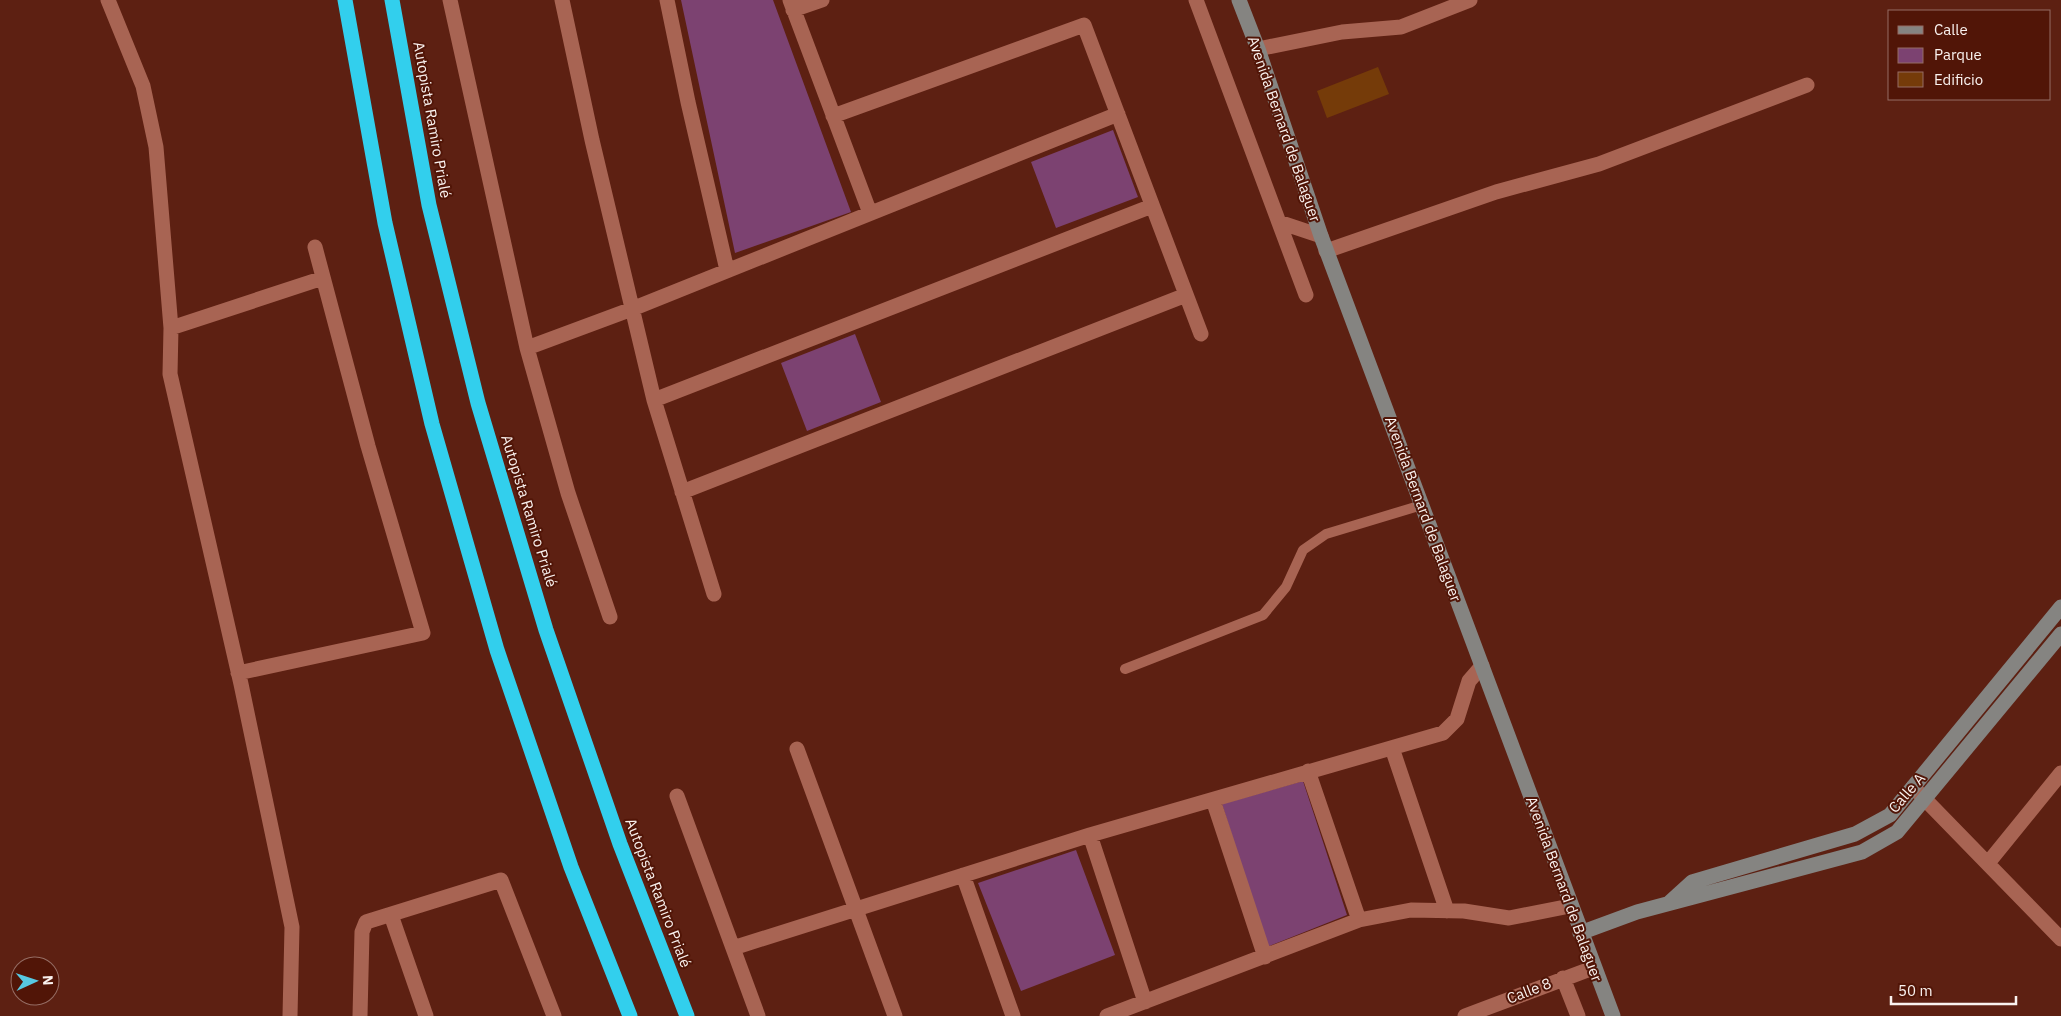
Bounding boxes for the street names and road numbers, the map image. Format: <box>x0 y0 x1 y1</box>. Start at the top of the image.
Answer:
street label: Avenida Bernard de Balaguer <box>1244 33 1325 225</box>
street label: Autopista Ramiro Prialé <box>409 40 456 200</box>
street label: Avenida Bernard de Balaguer <box>1381 414 1466 604</box>
street label: Autopista Ramiro Prialé <box>497 432 562 589</box>
street label: Calle A <box>1884 768 1929 817</box>
street label: Avenida Bernard de Balaguer <box>1522 794 1607 984</box>
street label: Autopista Ramiro Prialé <box>621 815 696 970</box>
street label: Calle 8 <box>1504 973 1554 1008</box>

